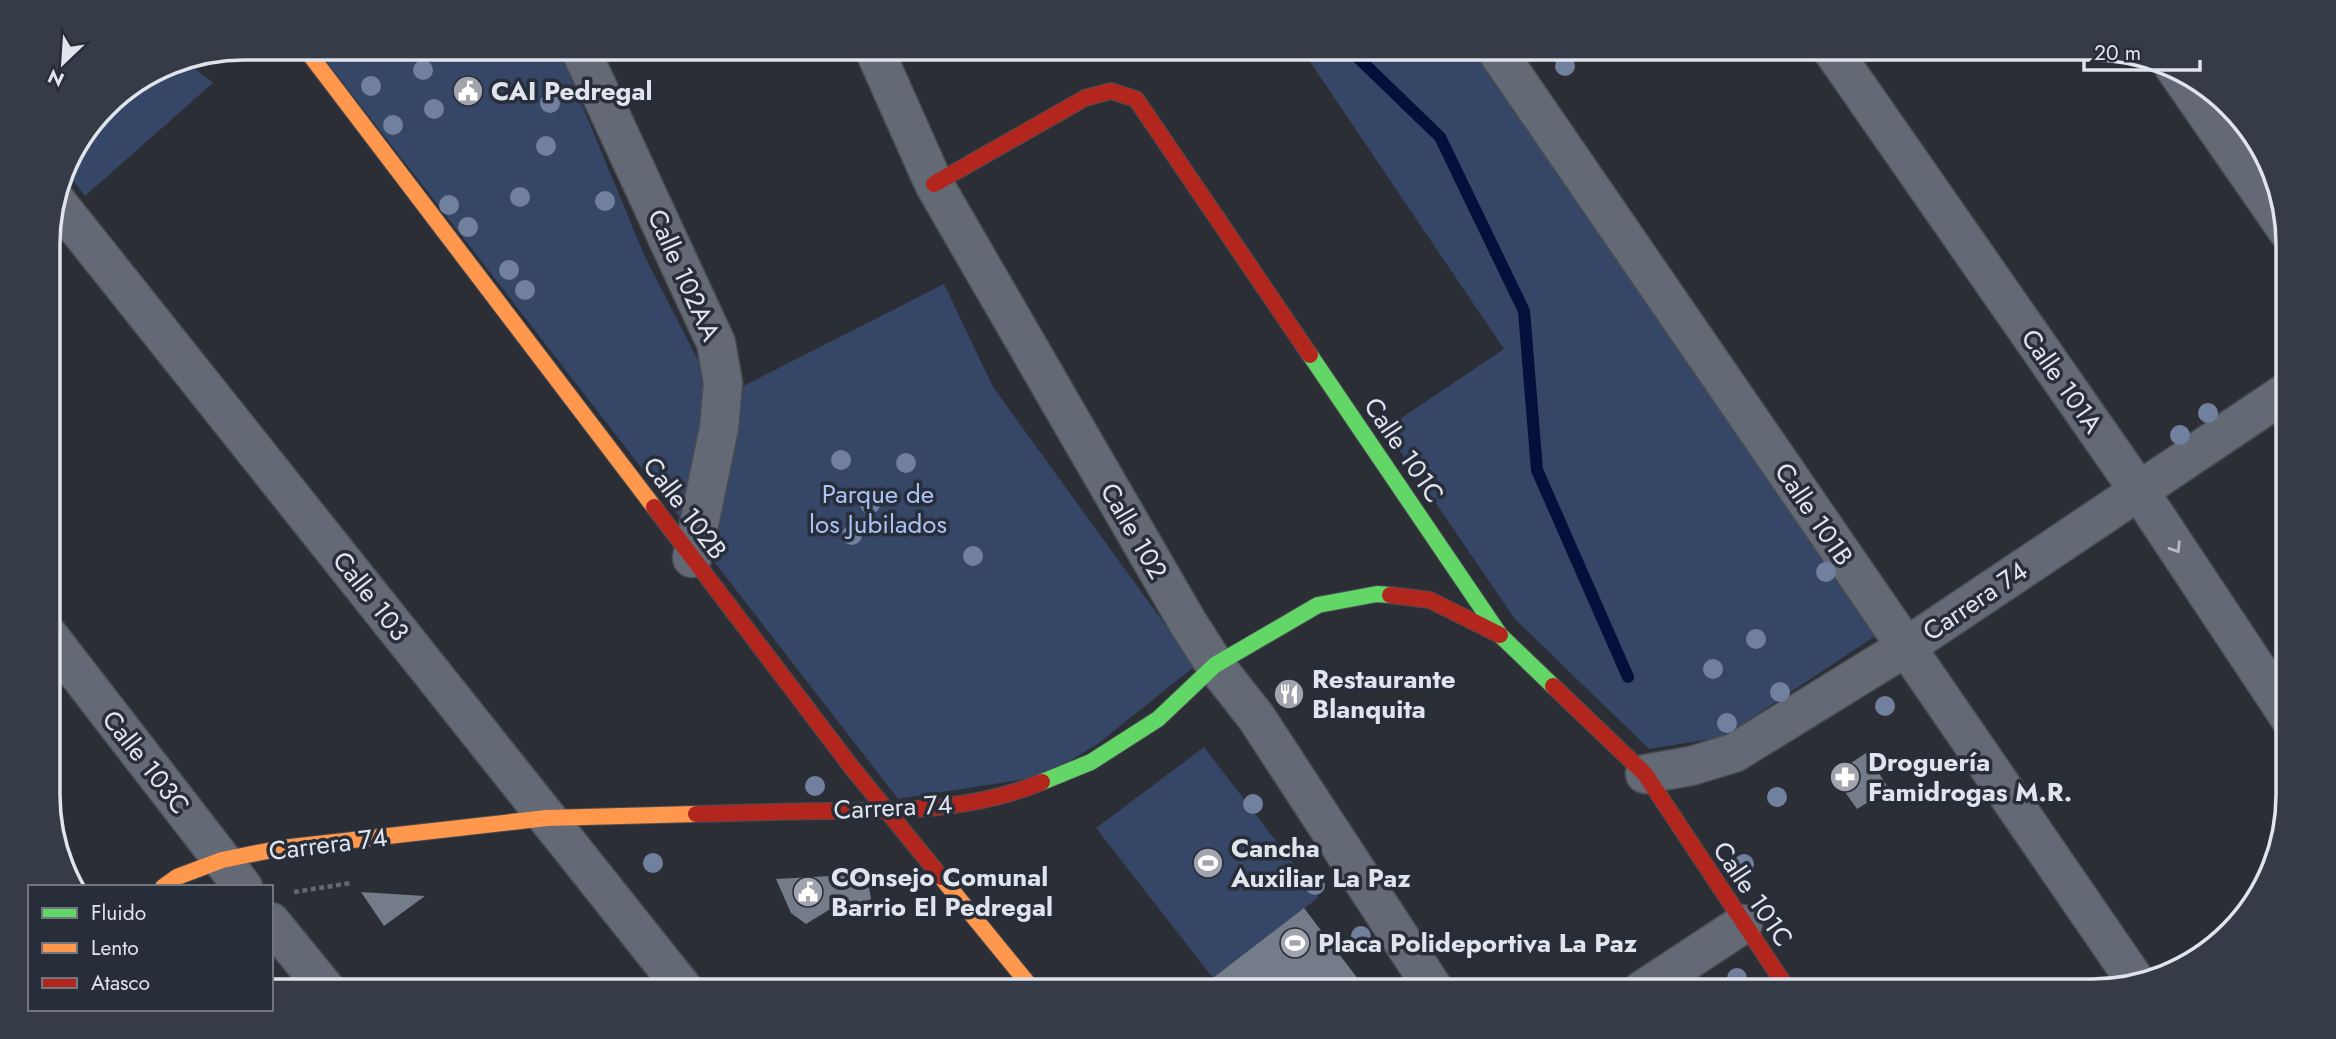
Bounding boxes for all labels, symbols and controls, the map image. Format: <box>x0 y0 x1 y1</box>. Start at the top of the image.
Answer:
north arrow <box>28 28 98 98</box>
scale bar <box>2084 28 2200 72</box>
text: 20 m <box>2094 38 2141 68</box>
text: N <box>43 63 69 93</box>
place label: CAI Pedregal <box>491 72 653 110</box>
public building icon: CAI Pedregal <box>451 74 485 108</box>
street label: Calle 102AA <box>638 203 730 348</box>
street label: Calle 101A <box>2012 321 2112 442</box>
street label: Calle 101C <box>1355 390 1453 510</box>
street label: Calle 102B <box>634 449 736 567</box>
street label: Calle 101B <box>1766 455 1862 573</box>
park label: Parque de los Jubilados <box>809 475 947 543</box>
street label: Calle 102 <box>1091 476 1177 586</box>
one-way arrow <box>2168 540 2181 553</box>
street label: Calle 103 <box>324 543 418 649</box>
street label: Carrera 74 <box>1915 552 2035 650</box>
place label: Restaurante Blanquita <box>1312 660 1456 728</box>
restaurant icon: Restaurante Blanquita <box>1272 677 1306 711</box>
street label: Calle 103C <box>93 702 199 822</box>
place label: Droguería Famidrogas M.R. <box>1868 743 2072 811</box>
pharmacy icon: Droguería Famidrogas M.R. <box>1828 760 1862 794</box>
street label: Carrera 74 <box>832 785 954 829</box>
street label: Carrera 74 <box>267 818 389 870</box>
place label: Cancha Auxiliar La Paz <box>1230 829 1411 897</box>
street label: Calle 101C <box>1704 834 1802 954</box>
sports icon: Cancha Auxiliar La Paz <box>1191 846 1225 880</box>
place label: COnsejo Comunal Barrio El Pedregal <box>831 858 1053 926</box>
public building icon: COnsejo Comunal Barrio El Pedregal <box>791 875 825 909</box>
legend <box>28 885 273 1011</box>
text: Fluido <box>91 898 146 928</box>
place label: Placa Polideportiva La Paz <box>1318 924 1638 962</box>
sports icon: Placa Polideportiva La Paz <box>1278 926 1312 960</box>
text: Lento <box>91 933 139 963</box>
text: Atasco <box>91 968 150 998</box>

